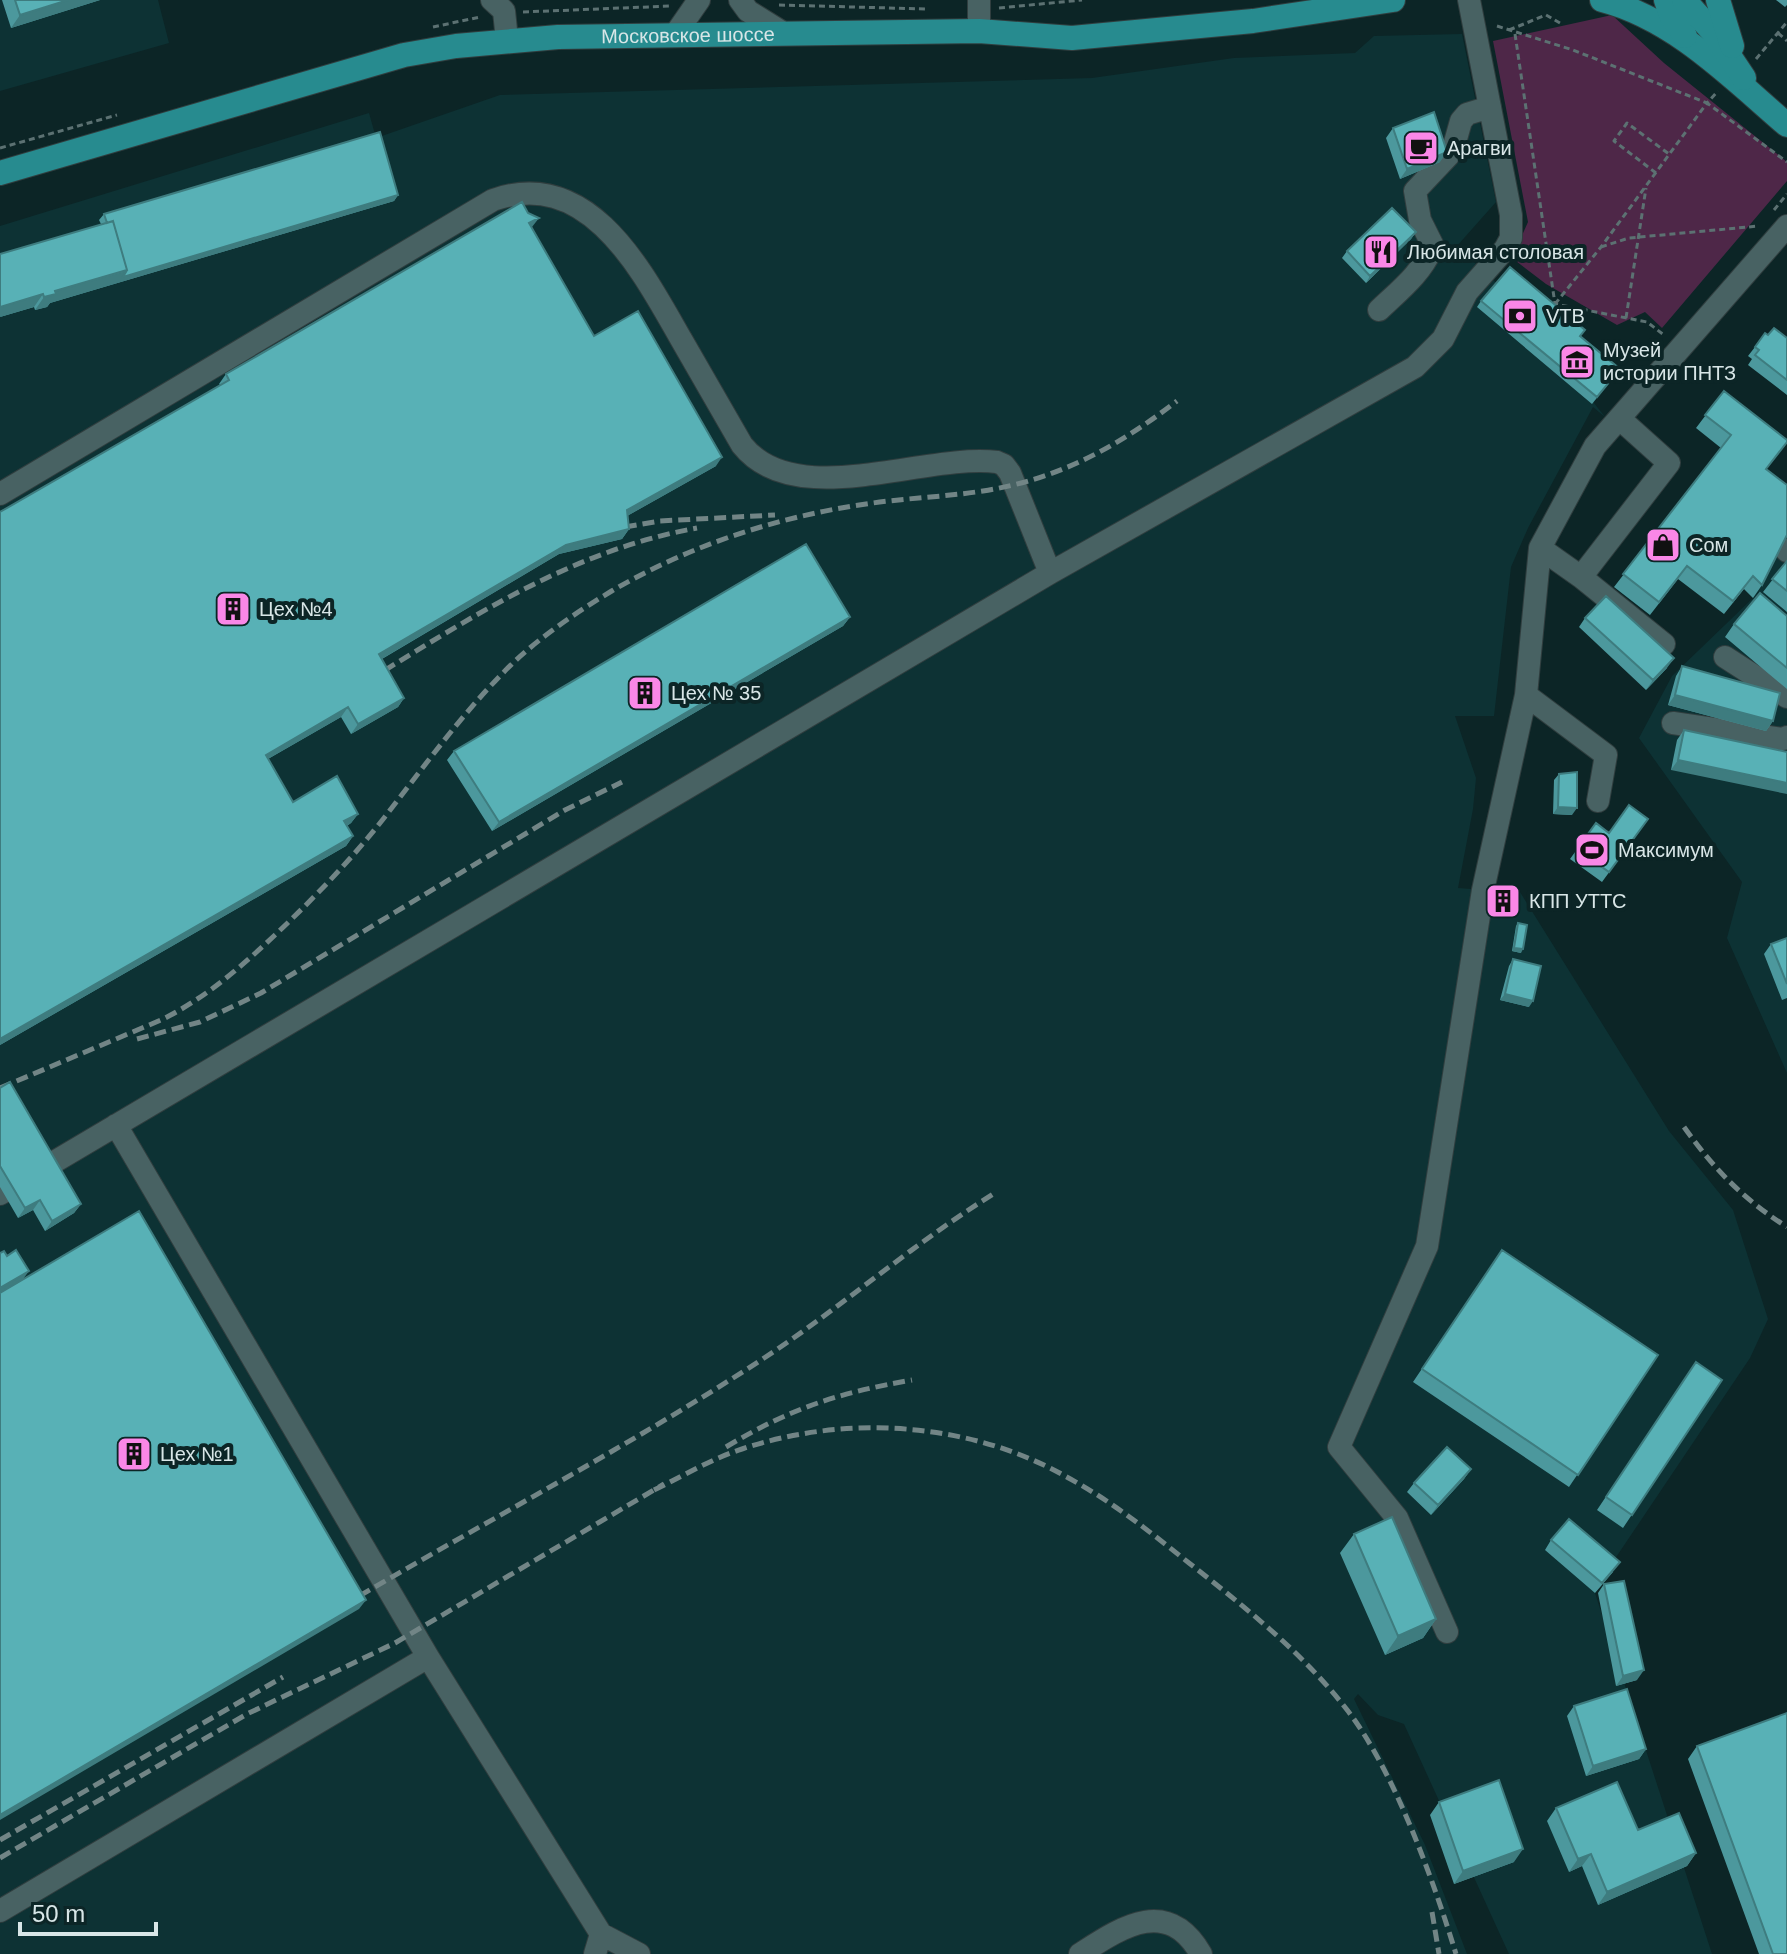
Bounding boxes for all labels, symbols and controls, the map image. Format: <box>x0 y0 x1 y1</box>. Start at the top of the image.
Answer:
street label: Московское шоссе <box>601 23 775 47</box>
cafe icon: Арагви <box>1402 129 1440 167</box>
place label: Арагви <box>1447 137 1512 159</box>
restaurant icon: Любимая столовая <box>1362 233 1400 271</box>
place label: Любимая столовая <box>1407 241 1584 263</box>
bank icon: VTB <box>1501 297 1539 335</box>
place label: VTB <box>1546 305 1585 327</box>
place label: Музей истории ПНТЗ <box>1603 339 1736 384</box>
museum icon: Музей истории ПНТЗ <box>1558 343 1596 381</box>
shop icon: Сом <box>1644 526 1682 564</box>
place label: Сом <box>1689 534 1728 556</box>
building icon: Цех №4 <box>214 590 252 628</box>
place label: Цех №4 <box>259 598 333 620</box>
building icon: Цех № 35 <box>626 674 664 712</box>
place label: Цех № 35 <box>671 682 761 704</box>
sports icon: Максимум <box>1573 831 1611 869</box>
place label: Максимум <box>1618 839 1714 861</box>
building icon: КПП УТТС <box>1484 882 1522 920</box>
place label: КПП УТТС <box>1529 890 1627 912</box>
building icon: Цех №1 <box>115 1435 153 1473</box>
place label: Цех №1 <box>160 1443 234 1465</box>
scale bar <box>20 1886 156 1936</box>
text: 50 m <box>32 1900 85 1927</box>

